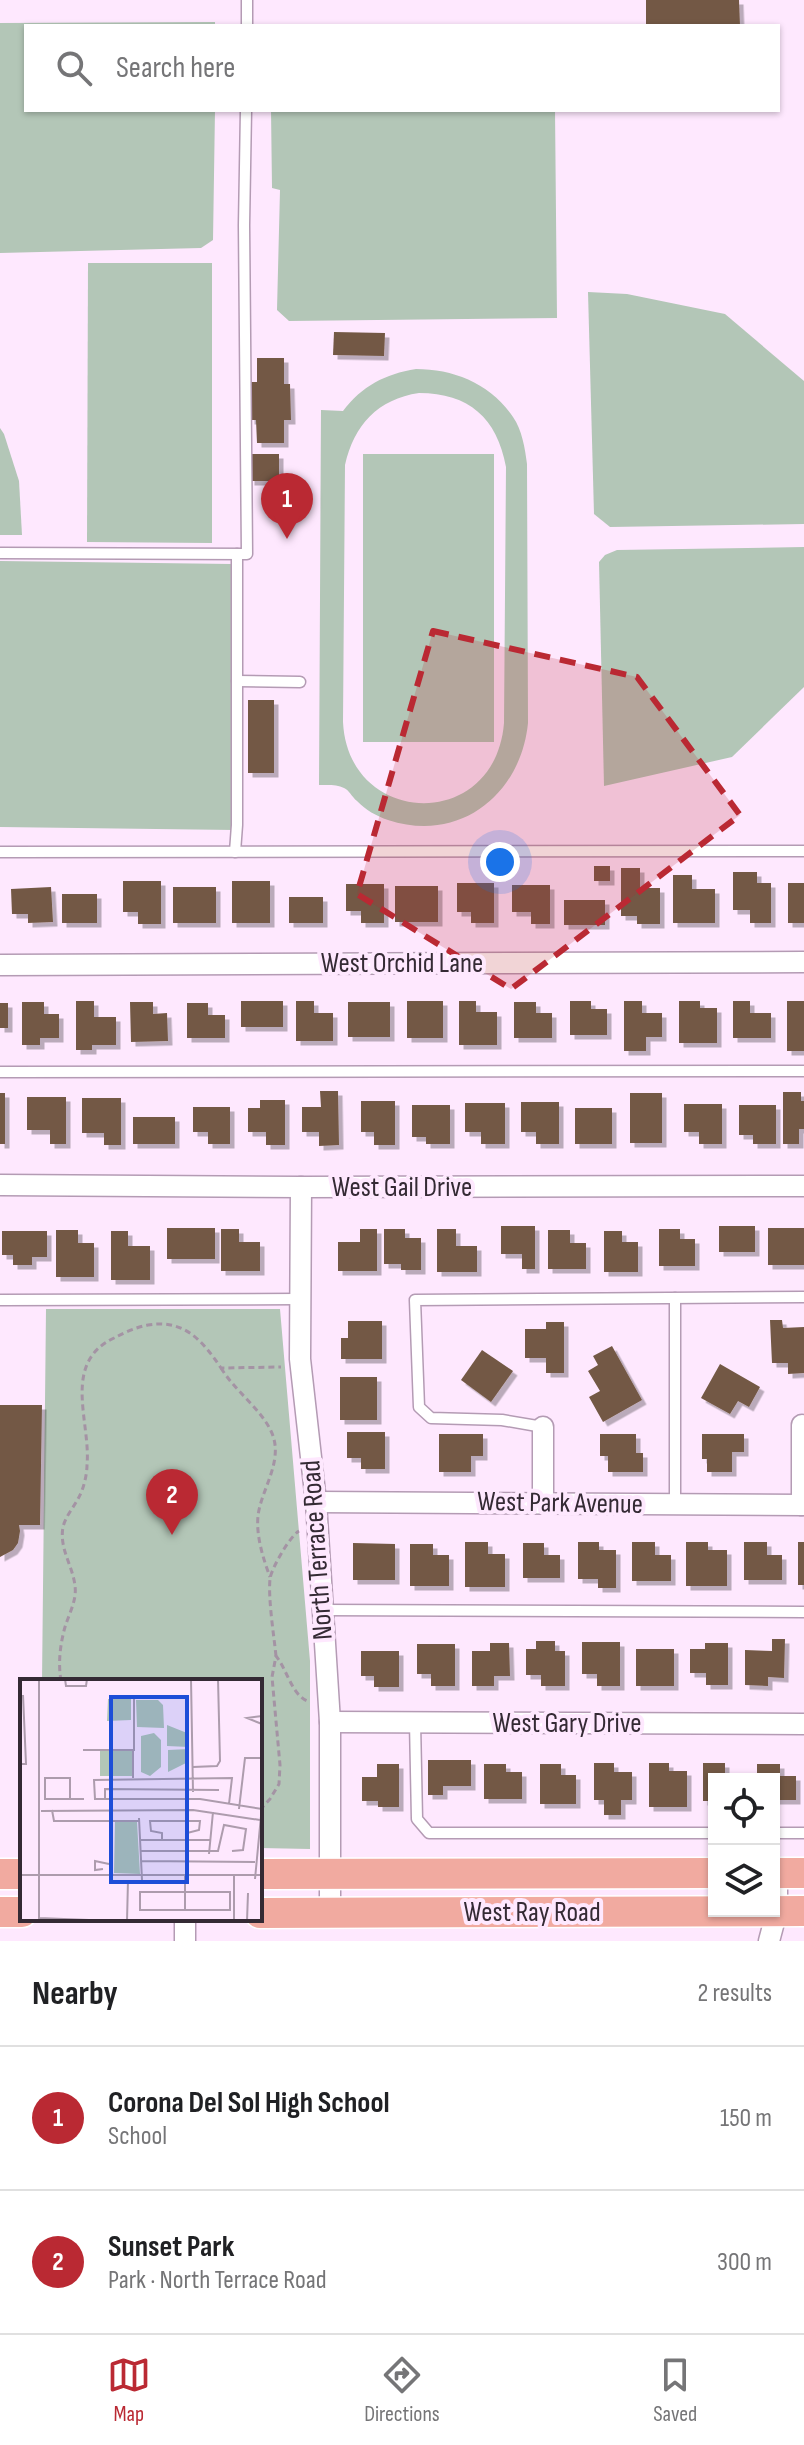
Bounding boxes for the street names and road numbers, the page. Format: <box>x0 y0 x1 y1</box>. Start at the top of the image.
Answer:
street label: West Orchid Lane <box>321 947 483 980</box>
street label: West Gail Drive <box>332 1171 472 1204</box>
street label: North Terrace Road <box>294 1459 340 1641</box>
street label: West Park Avenue <box>477 1485 643 1521</box>
street label: West Gary Drive <box>492 1707 642 1740</box>
street label: West Ray Road <box>463 1896 601 1929</box>

